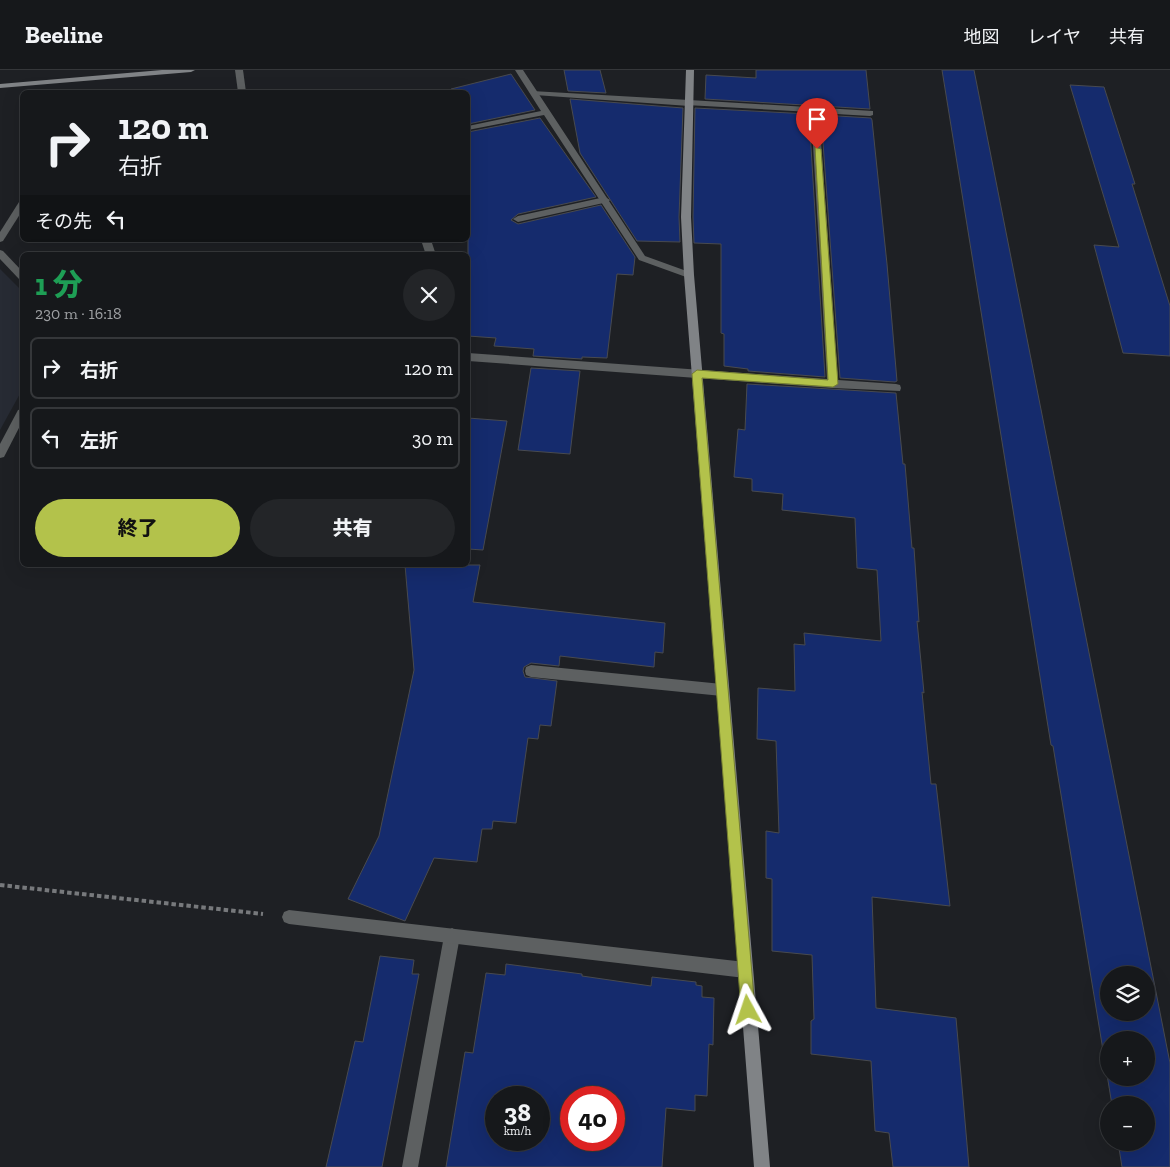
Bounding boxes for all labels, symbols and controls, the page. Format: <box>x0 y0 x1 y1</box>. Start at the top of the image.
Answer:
text: Beeline <box>25 20 103 49</box>
text: 地図 <box>964 26 1000 48</box>
text: レイヤ <box>1028 26 1081 48</box>
text: 共有 <box>1109 26 1145 48</box>
pin <box>796 98 838 149</box>
icon: arrive <box>803 105 831 133</box>
text: 120 m <box>118 106 208 148</box>
icon: right <box>35 110 100 175</box>
text: 右折 <box>118 153 162 180</box>
icon: left <box>102 205 130 233</box>
text: その先 <box>35 210 92 233</box>
text: 1 分 <box>35 267 83 303</box>
button: close <box>403 269 455 321</box>
text: 230 m · 16:18 <box>35 304 122 323</box>
icon: right <box>37 354 65 382</box>
text: 120 m <box>404 357 453 380</box>
text: 右折 <box>80 359 118 382</box>
icon: left <box>37 424 65 452</box>
text: 30 m <box>412 427 453 450</box>
text: 左折 <box>80 429 118 452</box>
button: 終了 <box>35 499 240 557</box>
button: 共有 <box>250 499 455 557</box>
map controls <box>1100 966 1155 1151</box>
button: layers <box>1100 966 1155 1021</box>
position arrow <box>721 983 773 1035</box>
button: + <box>1100 1031 1155 1086</box>
speed limit sign: 40 <box>560 1086 625 1151</box>
button: − <box>1100 1096 1155 1151</box>
text: 38 <box>504 1097 531 1127</box>
text: km/h <box>504 1124 531 1138</box>

